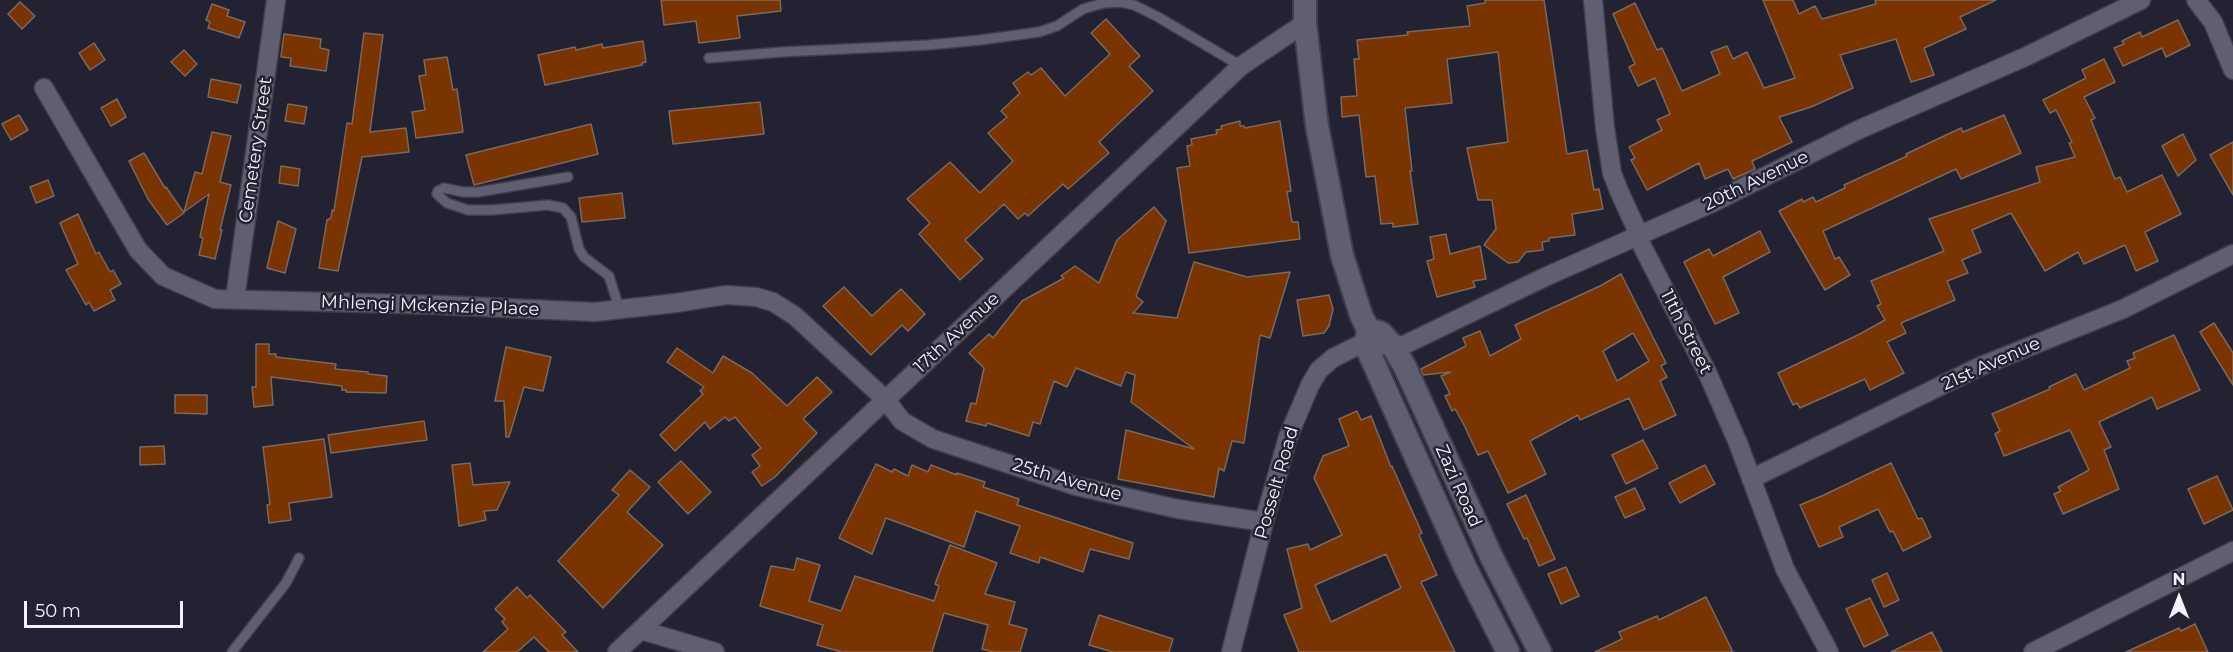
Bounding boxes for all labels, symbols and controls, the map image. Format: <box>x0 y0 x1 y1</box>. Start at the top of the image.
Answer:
street label: Cemetery Street <box>235 76 277 224</box>
street label: 20th Avenue <box>1700 146 1812 216</box>
street label: 11th Street <box>1656 286 1716 378</box>
street label: 17th Avenue <box>910 288 1004 378</box>
street label: Mhlengi Mckenzie Place <box>320 291 540 321</box>
street label: 21st Avenue <box>1938 333 2044 395</box>
street label: Posselt Road <box>1251 424 1303 542</box>
street label: Zazi Road <box>1430 441 1486 531</box>
street label: 25th Avenue <box>1010 454 1124 506</box>
north arrow <box>2149 568 2209 628</box>
text: N <box>2173 570 2185 589</box>
scale bar <box>27 589 186 627</box>
text: 50 m <box>35 600 81 622</box>

